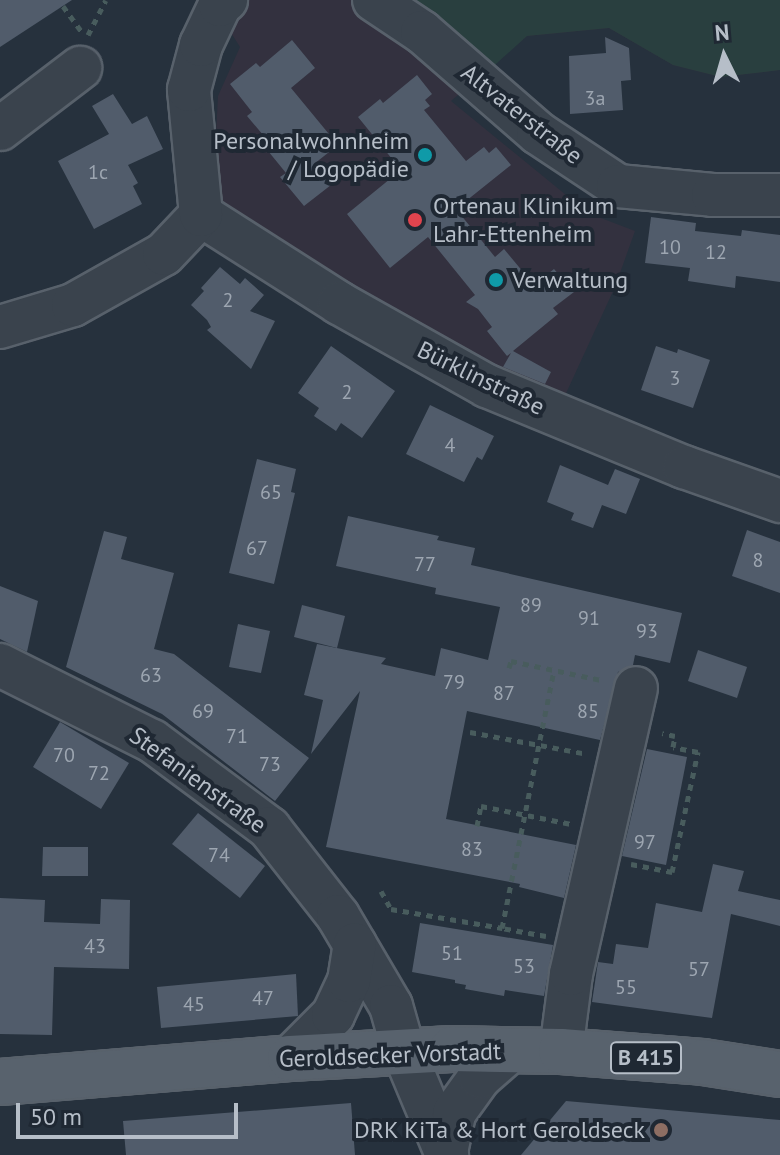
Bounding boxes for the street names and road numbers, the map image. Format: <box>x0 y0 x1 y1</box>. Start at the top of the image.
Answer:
street label: Altvaterstraße <box>456 58 588 170</box>
street label: Bürklinstraße <box>413 335 549 421</box>
street label: Stefanienstraße <box>124 721 272 839</box>
street label: Geroldsecker Vorstadt <box>278 1037 502 1073</box>
road number: B 415 <box>610 1040 682 1076</box>

